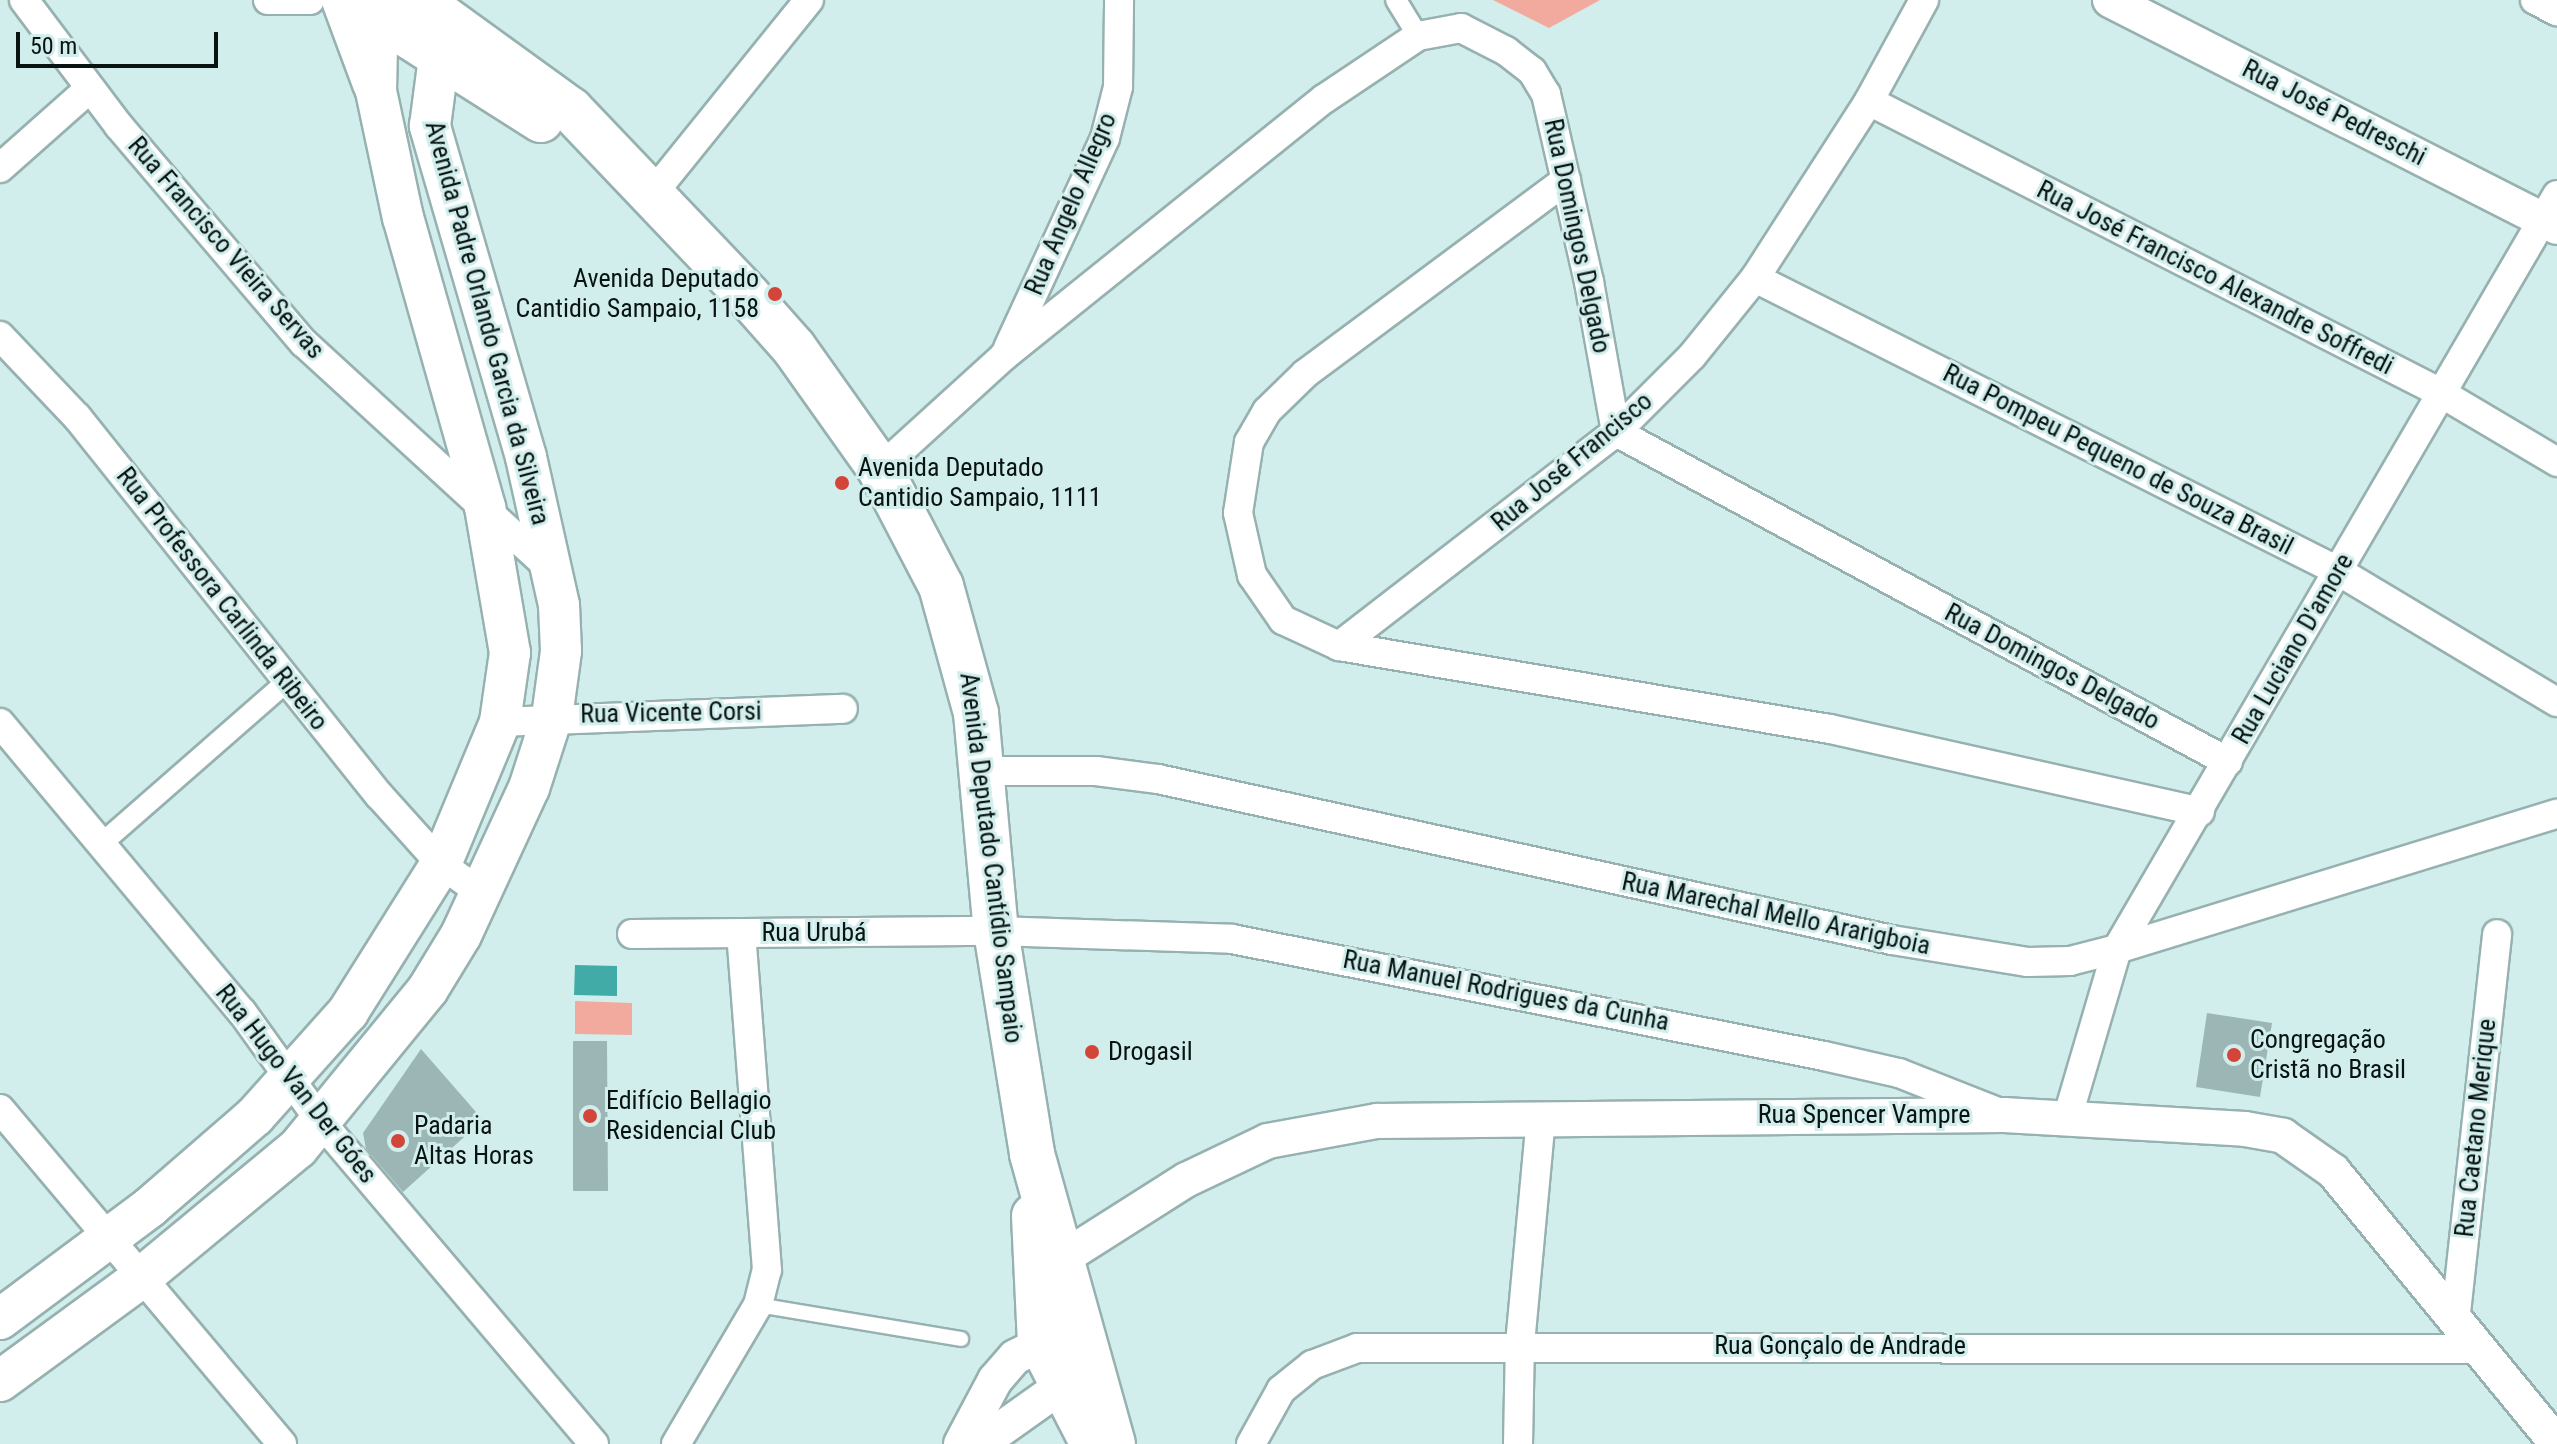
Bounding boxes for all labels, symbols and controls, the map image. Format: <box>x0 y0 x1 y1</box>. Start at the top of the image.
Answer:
scale bar <box>20 16 222 66</box>
text: 50 m <box>30 32 77 60</box>
street label: Rua José Pedreschi <box>2237 53 2431 173</box>
street label: Rua Angelo Allegro <box>1019 108 1123 300</box>
street label: Rua Domingos Delgado <box>1537 116 1617 356</box>
street label: Avenida Padre Orlando Garcia da Silveira <box>418 118 556 528</box>
street label: Rua Francisco Vieira Servas <box>121 131 331 365</box>
street label: Rua José Francisco Alexandre Soffredi <box>2032 174 2398 382</box>
place label: Avenida Deputado Cantidio Sampaio, 1158 <box>515 263 759 324</box>
marker: Avenida Deputado Cantidio Sampaio, 1158 <box>766 285 784 303</box>
street label: Rua Pompeu Pequeno de Souza Brasil <box>1938 358 2298 562</box>
street label: Rua José Francisco <box>1485 386 1659 538</box>
place label: Avenida Deputado Cantidio Sampaio, 1111 <box>858 452 1102 514</box>
street label: Rua Professora Carlinda Ribeiro <box>110 461 334 737</box>
marker: Avenida Deputado Cantidio Sampaio, 1111 <box>833 474 851 492</box>
street label: Rua Luciano D'amore <box>2226 548 2360 750</box>
street label: Rua Domingos Delgado <box>1939 597 2165 737</box>
street label: Avenida Deputado Cantídio Sampaio <box>953 671 1029 1045</box>
street label: Rua Vicente Corsi <box>580 696 762 730</box>
street label: Rua Marechal Mello Ararigboia <box>1619 866 1933 962</box>
street label: Rua Urubá <box>761 917 867 949</box>
street label: Rua Manuel Rodrigues da Cunha <box>1340 944 1672 1038</box>
street label: Rua Hugo Van Der Góes <box>209 978 383 1190</box>
street label: Rua Caetano Merique <box>2449 1017 2503 1239</box>
place label: Congregação Cristã no Brasil <box>2250 1024 2406 1086</box>
place label: Drogasil <box>1108 1036 1193 1068</box>
marker: Drogasil <box>1083 1043 1101 1061</box>
marker: Congregação Cristã no Brasil <box>2225 1046 2243 1064</box>
place label: Edifício Bellagio Residencial Club <box>606 1085 776 1146</box>
street label: Rua Spencer Vampre <box>1758 1099 1970 1131</box>
marker: Edifício Bellagio Residencial Club <box>581 1107 599 1125</box>
place label: Padaria Altas Horas <box>414 1110 534 1172</box>
marker: Padaria Altas Horas <box>389 1132 407 1150</box>
street label: Rua Gonçalo de Andrade <box>1714 1330 1966 1362</box>

